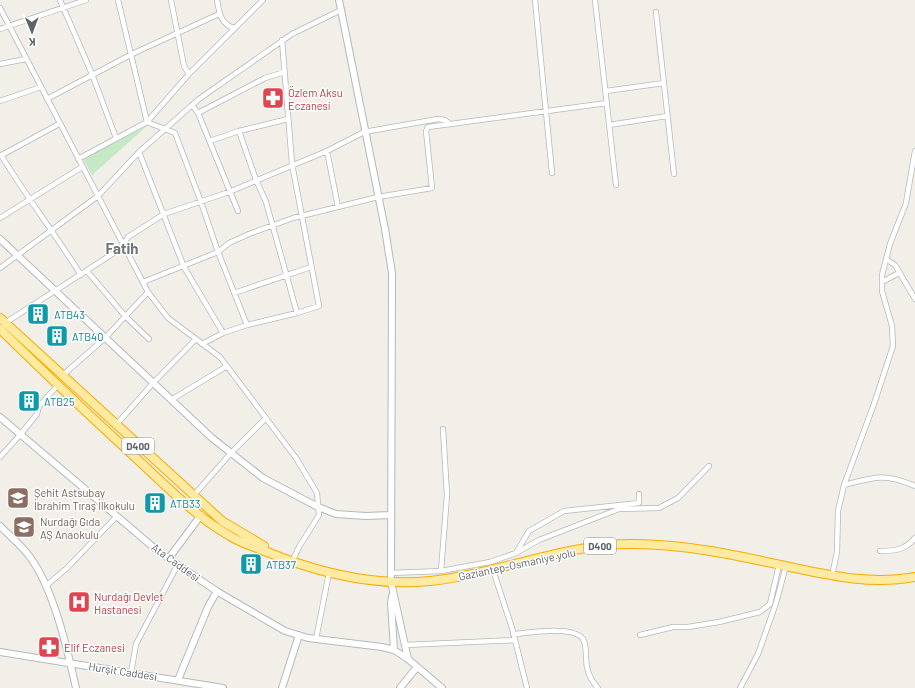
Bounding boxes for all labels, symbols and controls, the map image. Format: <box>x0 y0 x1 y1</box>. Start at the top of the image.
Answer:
north arrow <box>12 12 52 52</box>
text: K <box>29 36 36 49</box>
pharmacy icon: Özlem Aksu Eczanesi <box>260 85 286 111</box>
place label: Özlem Aksu Eczanesi <box>288 85 343 112</box>
district label: Fatih <box>105 239 139 257</box>
building icon: ATB43 <box>25 301 51 327</box>
place label: ATB43 <box>54 308 85 321</box>
building icon: ATB40 <box>44 323 70 349</box>
place label: ATB40 <box>72 330 103 343</box>
building icon: ATB25 <box>16 388 42 414</box>
place label: ATB25 <box>44 395 75 408</box>
road number: D400 <box>122 438 154 454</box>
school or university icon: Şehit Astsubay İbrahim Tıraş İlkokulu <box>5 485 31 511</box>
place label: Şehit Astsubay İbrahim Tıraş İlkokulu <box>34 486 135 512</box>
building icon: ATB33 <box>142 490 168 516</box>
place label: ATB33 <box>170 497 200 510</box>
school or university icon: Nurdağı Gıda AŞ Anaokulu <box>11 514 37 540</box>
place label: Nurdağı Gıda AŞ Anaokulu <box>40 515 100 541</box>
road number: D400 <box>584 538 616 554</box>
street label: Ata Caddesi <box>149 540 203 584</box>
street label: Gaziantep-Osmaniye yolu <box>457 545 577 583</box>
building icon: ATB37 <box>238 551 264 577</box>
place label: ATB37 <box>266 558 296 571</box>
hospital icon: Nurdağı Devlet Hastanesi <box>66 589 92 615</box>
place label: Nurdağı Devlet Hastanesi <box>94 590 163 616</box>
pharmacy icon: Elif Eczanesi <box>36 634 62 660</box>
place label: Elif Eczanesi <box>64 641 125 654</box>
street label: Hurşit Caddesi <box>88 659 159 683</box>

